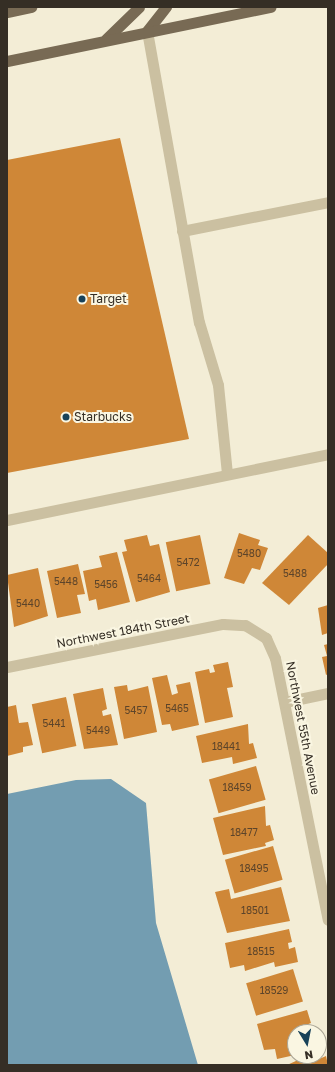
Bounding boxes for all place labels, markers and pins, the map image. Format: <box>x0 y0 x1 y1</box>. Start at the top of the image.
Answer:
place label: Target <box>90 292 127 306</box>
marker: Target <box>77 294 87 304</box>
place label: Starbucks <box>74 410 132 424</box>
marker: Starbucks <box>61 412 71 422</box>

